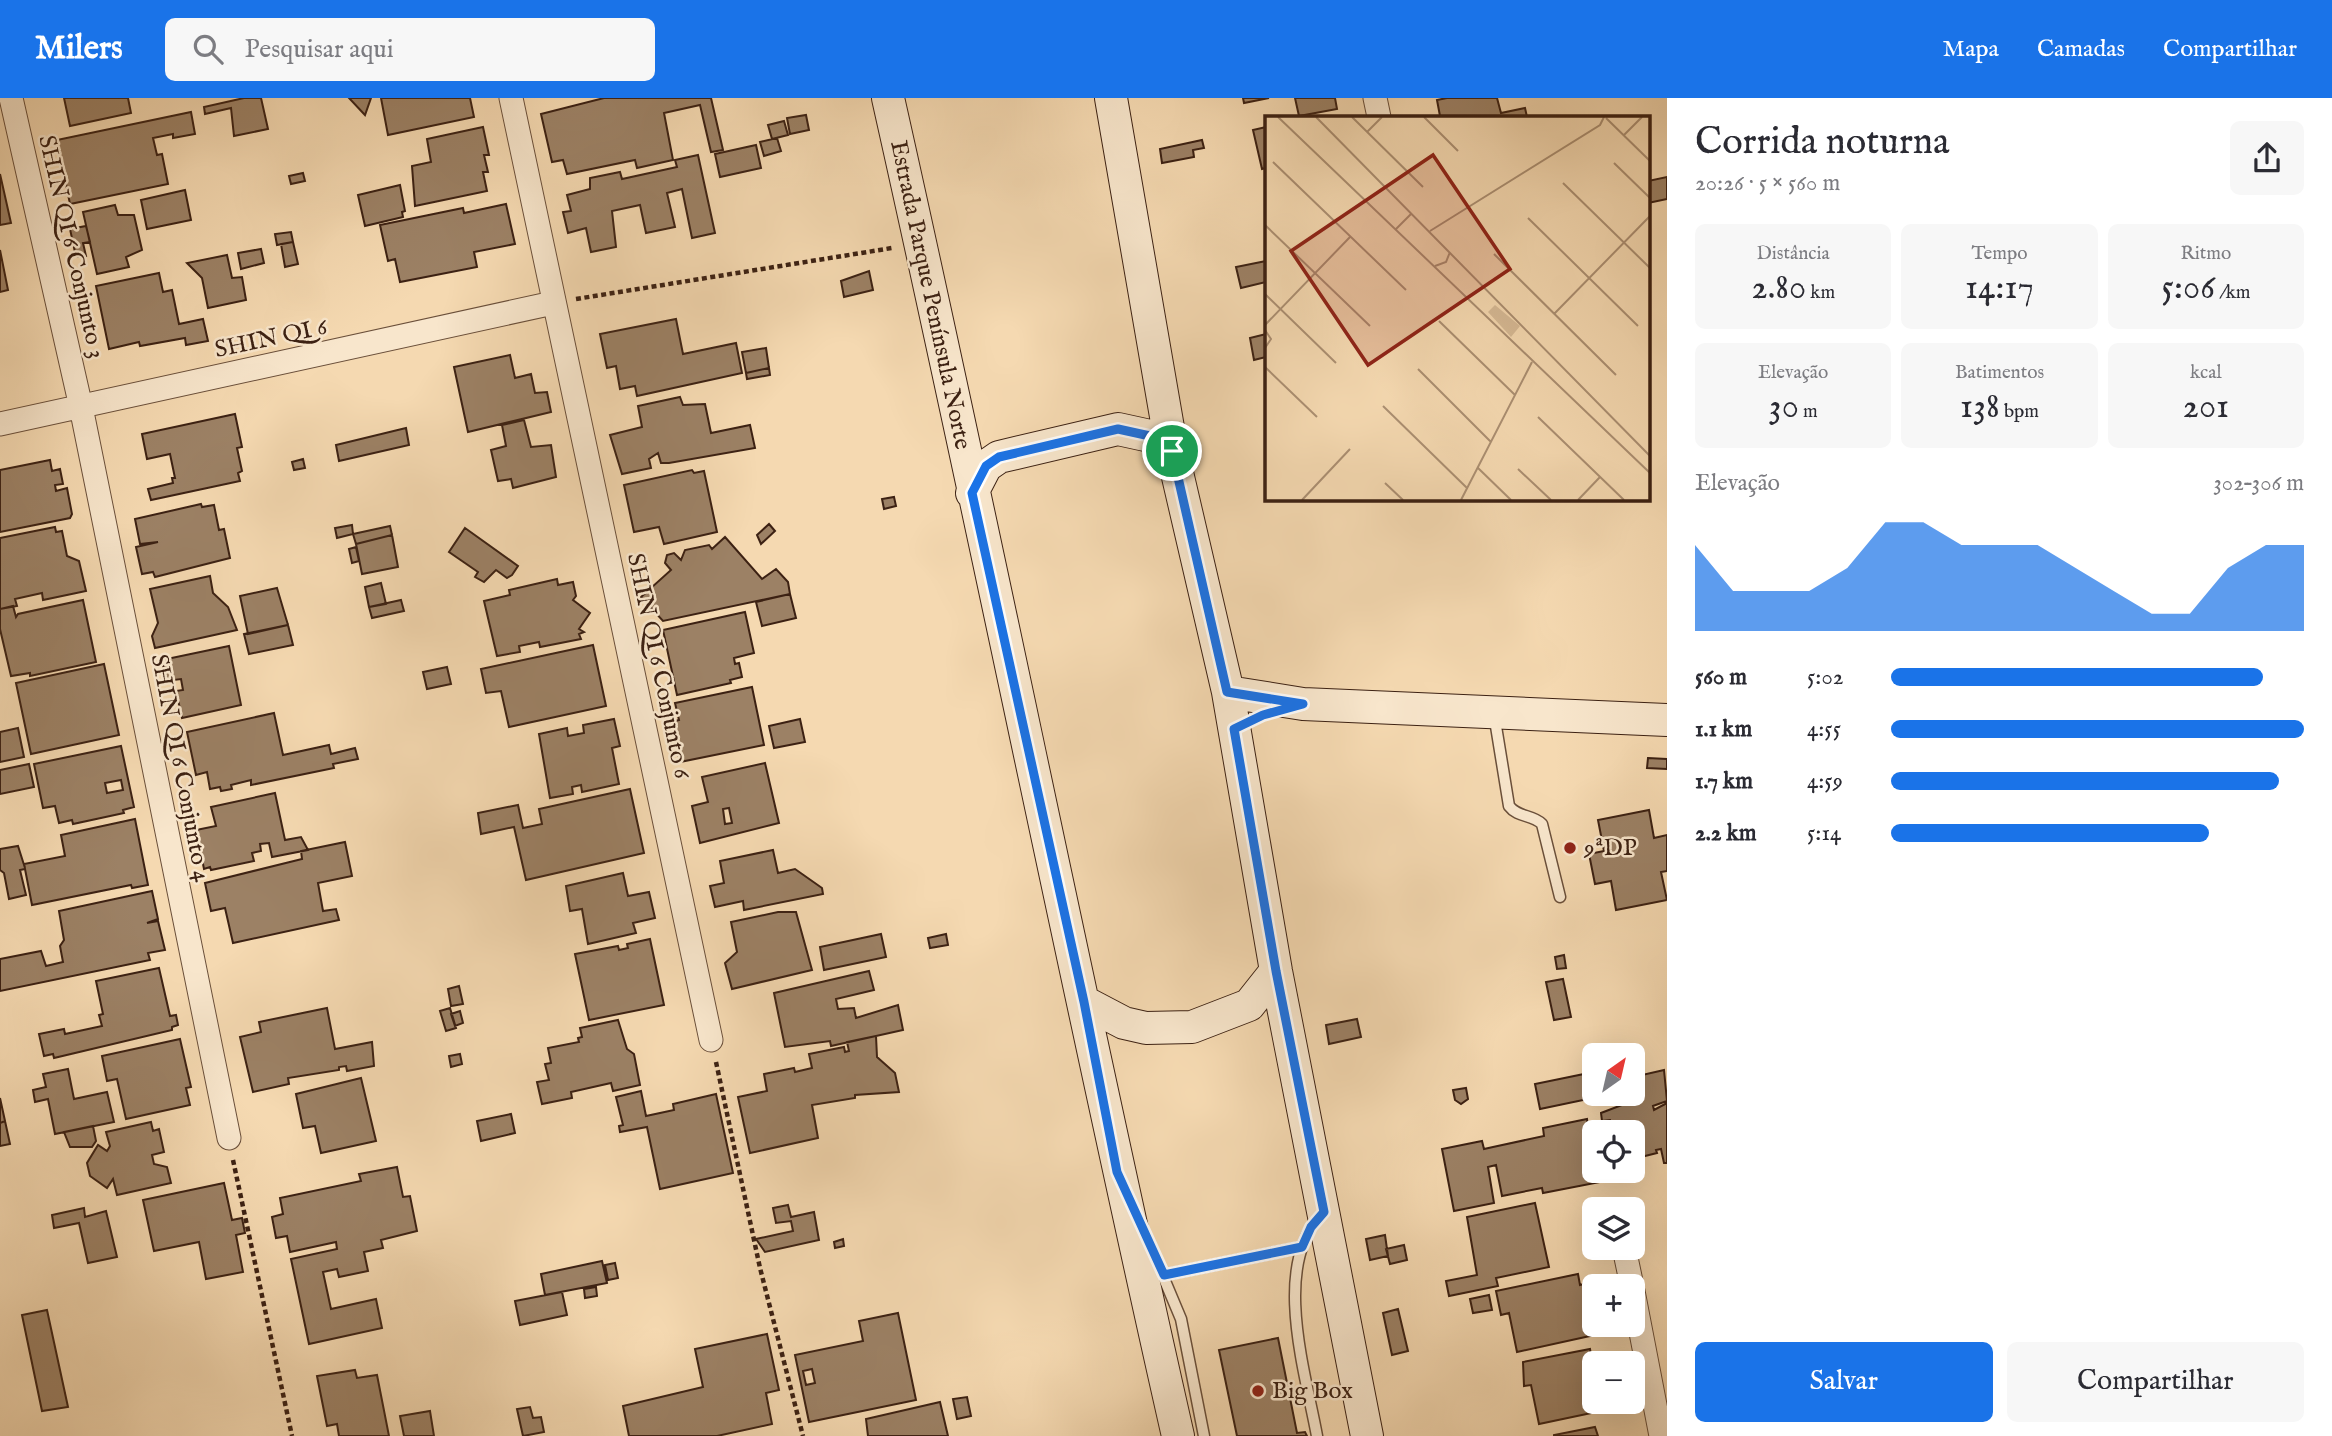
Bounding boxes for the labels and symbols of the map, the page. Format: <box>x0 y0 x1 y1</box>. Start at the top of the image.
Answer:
inset map <box>1265 116 1650 500</box>
street label: SHIN QI 6 Conjunto 3 <box>30 132 112 362</box>
street label: Estrada Parque Península Norte <box>882 138 978 452</box>
street label: SHIN QI 6 <box>212 312 331 366</box>
pin <box>1142 421 1202 481</box>
street label: SHIN QI 6 Conjunto 6 <box>619 551 697 782</box>
street label: SHIN QI 6 Conjunto 4 <box>143 652 217 885</box>
place label: 9ªDP <box>1583 833 1637 864</box>
marker: 9ªDP <box>1562 840 1578 856</box>
north arrow <box>1582 1043 1645 1106</box>
place label: Big Box <box>1272 1376 1353 1407</box>
marker: Big Box <box>1250 1383 1266 1399</box>

